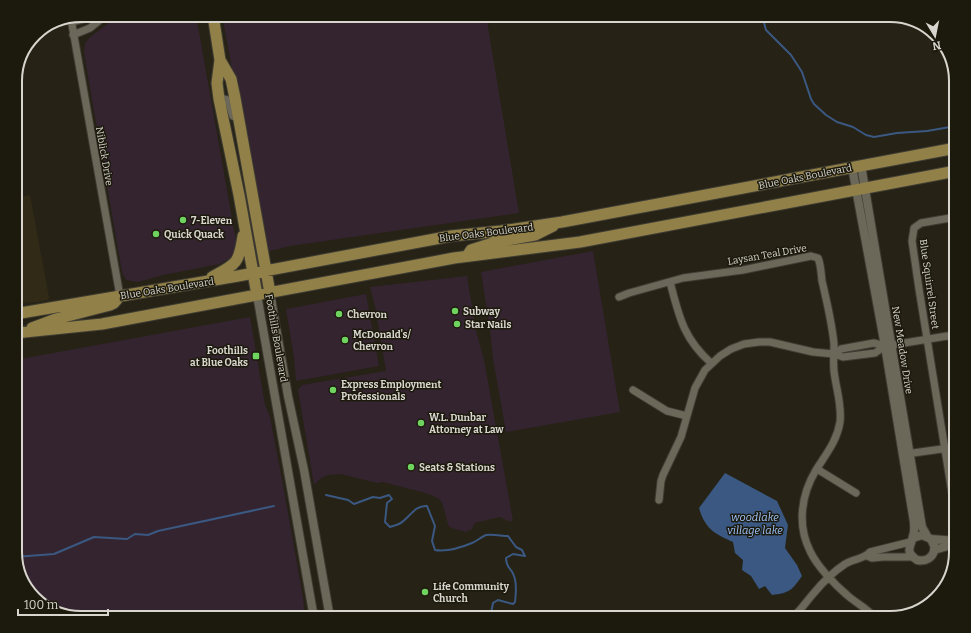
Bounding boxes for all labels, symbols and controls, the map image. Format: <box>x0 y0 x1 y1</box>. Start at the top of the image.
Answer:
north arrow <box>915 16 955 56</box>
text: N <box>931 38 942 53</box>
street label: Niblick Drive <box>93 126 115 187</box>
street label: Blue Oaks Boulevard <box>758 162 853 192</box>
marker: 7-Eleven <box>178 215 188 225</box>
place label: 7-Eleven <box>191 215 233 227</box>
street label: Blue Oaks Boulevard <box>438 221 534 245</box>
marker: Quick Quack <box>151 229 161 239</box>
place label: Quick Quack <box>164 229 224 241</box>
street label: Blue Squirrel Street <box>917 238 941 330</box>
street label: Laysan Teal Drive <box>727 242 808 268</box>
street label: Blue Oaks Boulevard <box>119 276 215 302</box>
street label: Foothills Boulevard <box>262 293 290 383</box>
street label: New Meadow Drive <box>889 305 915 395</box>
marker: Subway <box>450 306 460 316</box>
place label: Subway <box>463 306 500 318</box>
marker: Chevron <box>334 309 344 319</box>
place label: Chevron <box>347 309 388 321</box>
marker: Star Nails <box>452 319 462 329</box>
place label: Star Nails <box>465 319 511 331</box>
place label: McDonald's/ Chevron <box>353 329 412 353</box>
marker: McDonald's/ Chevron <box>340 335 350 345</box>
place label: Foothills at Blue Oaks <box>190 345 248 369</box>
marker: Foothills at Blue Oaks <box>251 351 261 361</box>
place label: Express Employment Professionals <box>341 379 442 403</box>
marker: Express Employment Professionals <box>328 385 338 395</box>
place label: W.L. Dunbar Attorney at Law <box>429 412 504 436</box>
marker: W.L. Dunbar Attorney at Law <box>416 418 426 428</box>
marker: Seats & Stations <box>406 462 416 472</box>
place label: Seats & Stations <box>419 462 495 474</box>
water label: woodlake village lake <box>727 511 783 537</box>
place label: Life Community Church <box>433 581 509 605</box>
marker: Life Community Church <box>420 587 430 597</box>
scale bar <box>18 591 108 617</box>
text: 100 m <box>24 598 59 612</box>

